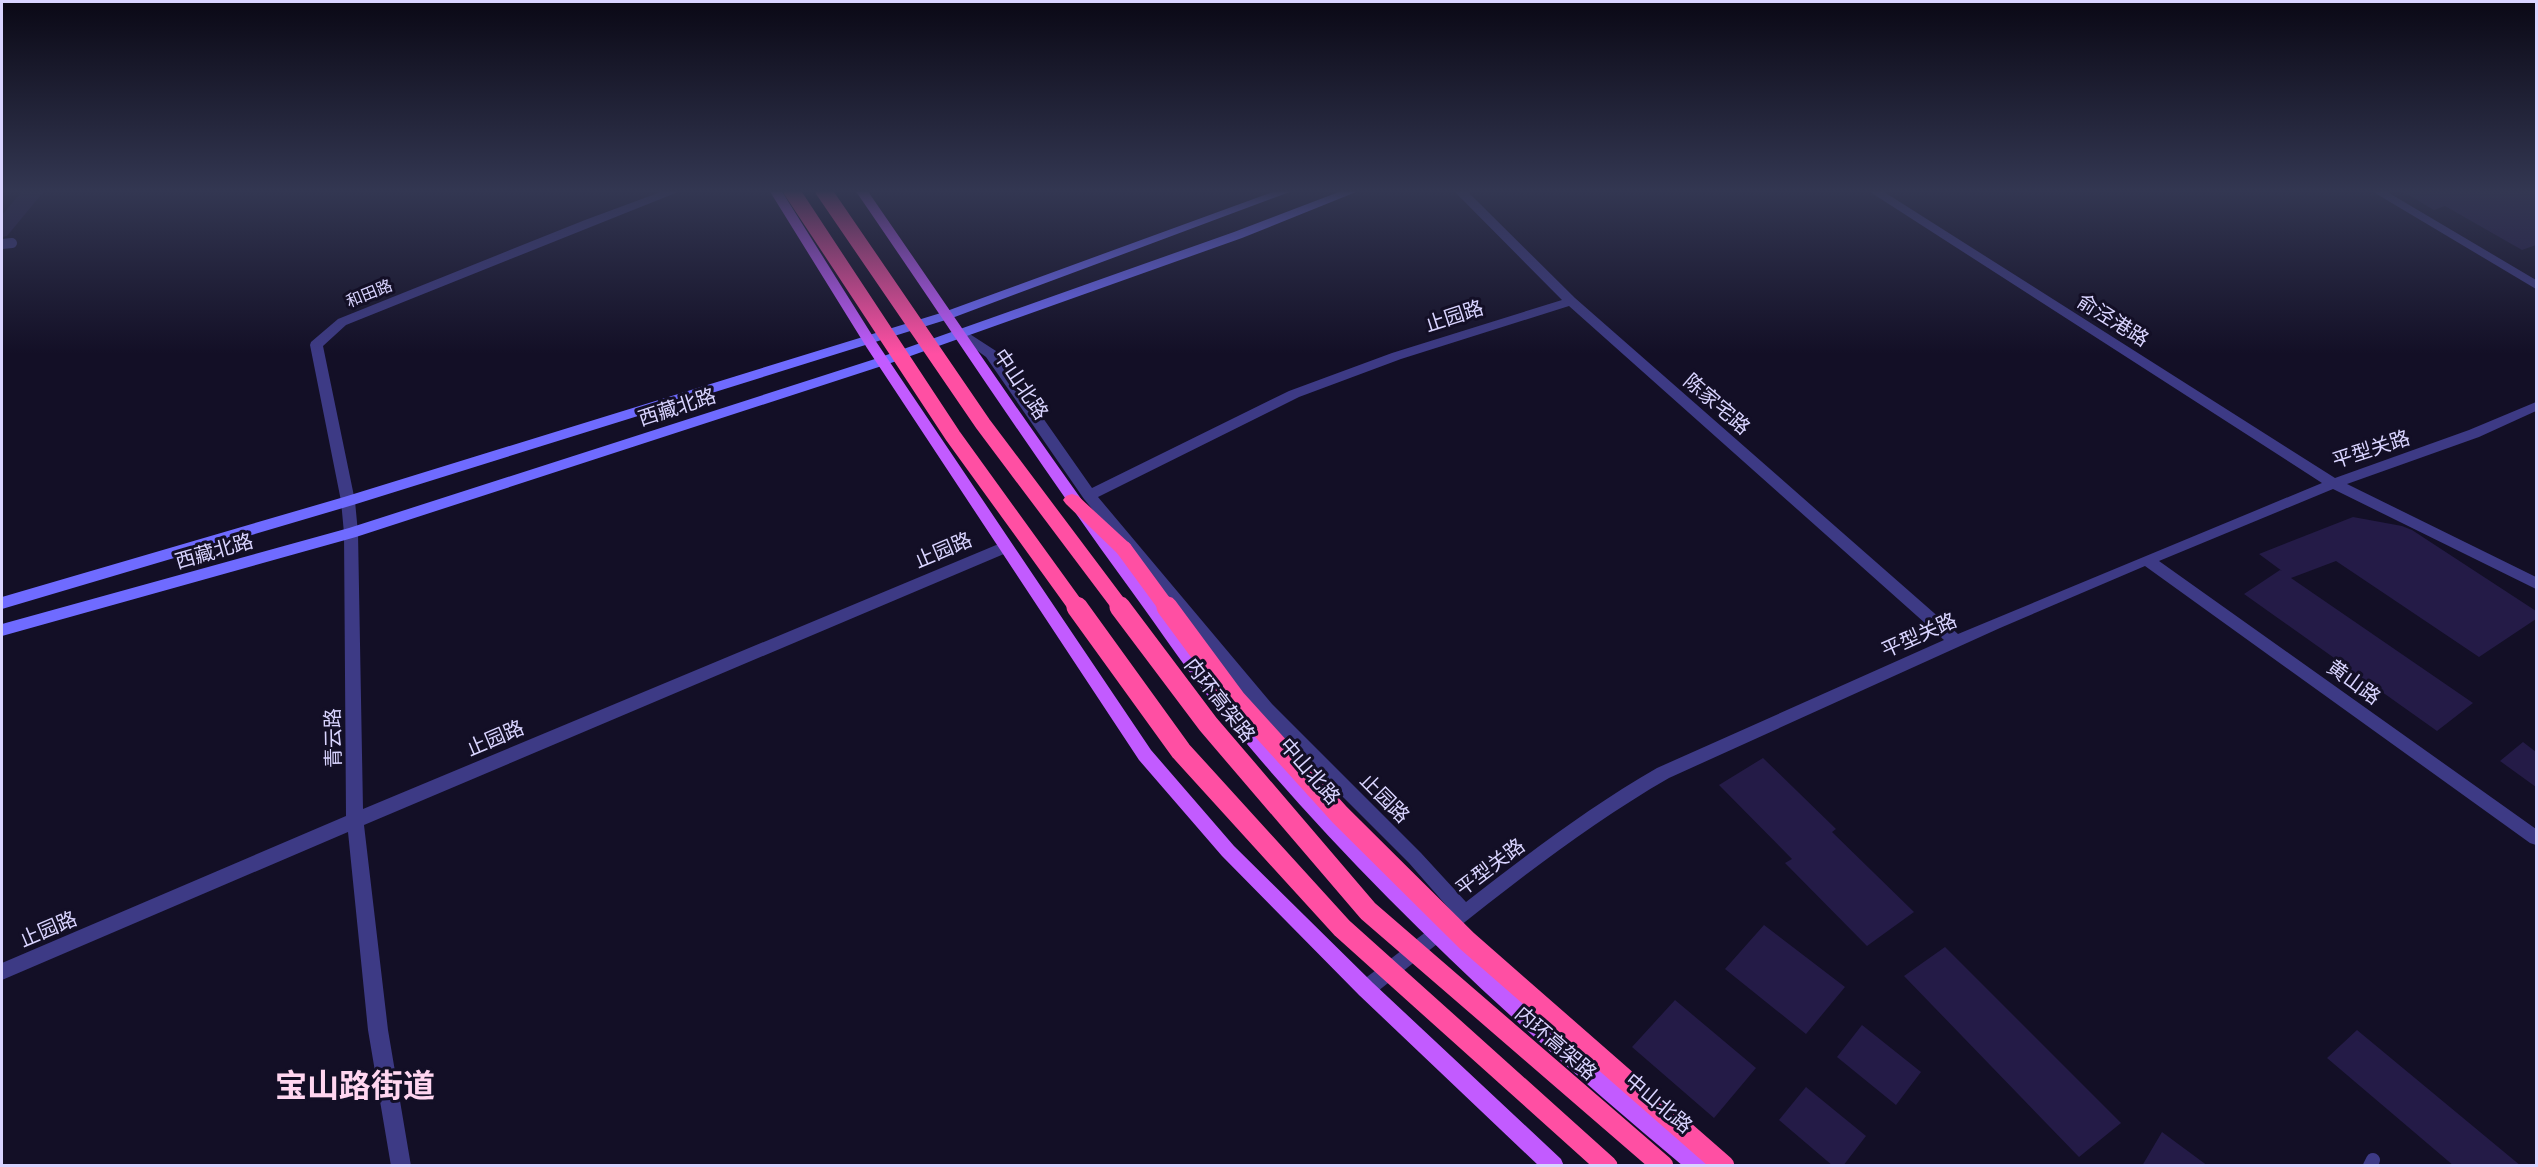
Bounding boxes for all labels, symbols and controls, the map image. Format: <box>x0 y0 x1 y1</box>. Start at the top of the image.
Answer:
street label: 和田路 <box>343 276 395 311</box>
street label: 俞泾港路 <box>2073 289 2153 351</box>
street label: 止园路 <box>1422 295 1486 337</box>
street label: 中山北路 <box>989 344 1053 424</box>
street label: 陈家宅路 <box>1679 369 1755 439</box>
street label: 西藏北路 <box>635 383 719 431</box>
street label: 平型关路 <box>2329 425 2413 473</box>
street label: 止园路 <box>911 527 975 573</box>
street label: 西藏北路 <box>172 528 256 574</box>
street label: 平型关路 <box>1878 608 1960 662</box>
street label: 内环高架路 <box>1180 653 1260 747</box>
street label: 黄山路 <box>2323 655 2385 709</box>
street label: 青云路 <box>320 708 346 768</box>
street label: 止园路 <box>463 715 527 761</box>
street label: 中山北路 <box>1275 733 1345 809</box>
street label: 止园路 <box>1355 768 1415 828</box>
street label: 平型关路 <box>1451 833 1529 901</box>
street label: 止园路 <box>16 906 80 952</box>
street label: 内环高架路 <box>1510 1001 1602 1085</box>
district label: 宝山路街道 <box>275 1067 435 1105</box>
street label: 中山北路 <box>1621 1068 1697 1138</box>

